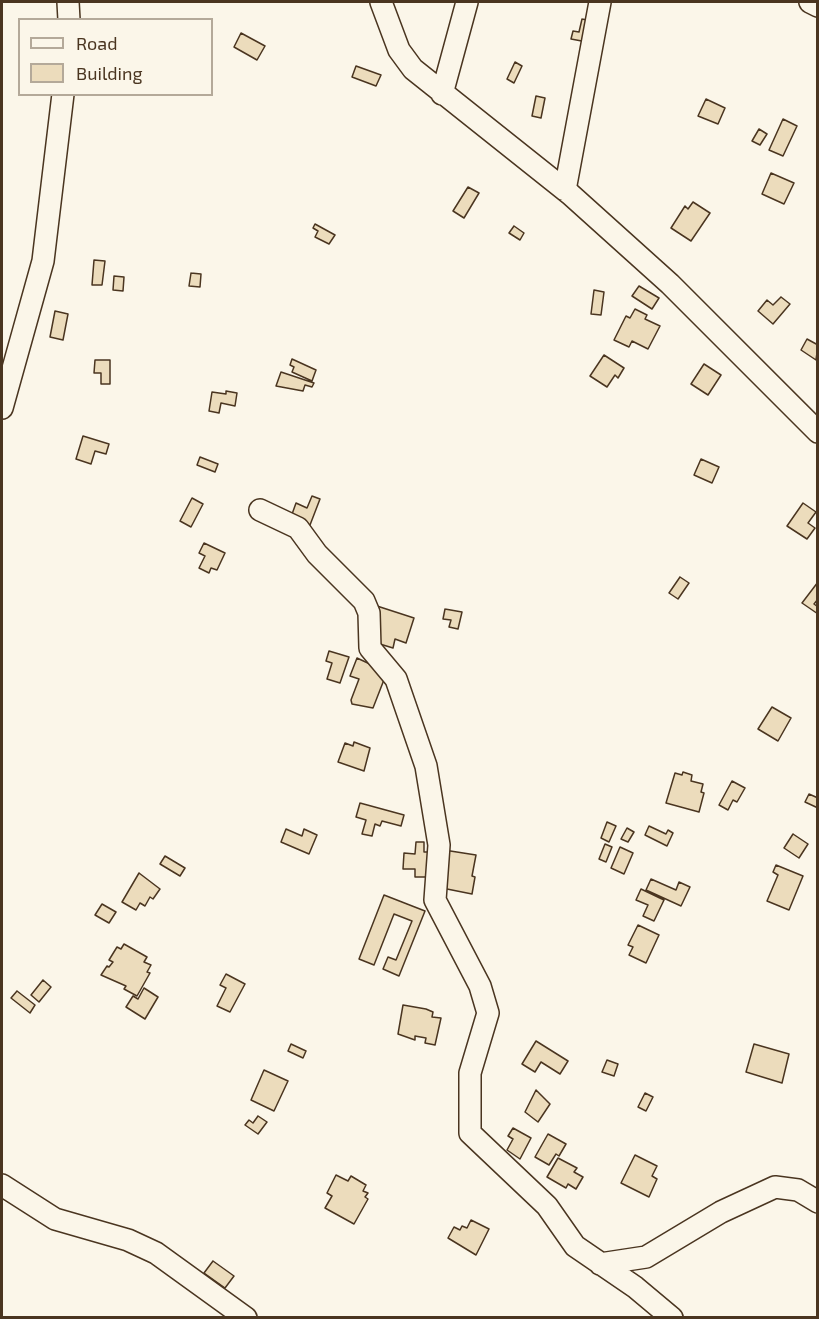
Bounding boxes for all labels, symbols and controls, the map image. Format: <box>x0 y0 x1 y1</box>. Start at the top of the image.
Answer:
legend <box>18 18 213 96</box>
text: Road <box>76 32 117 54</box>
text: Building <box>76 62 143 84</box>

